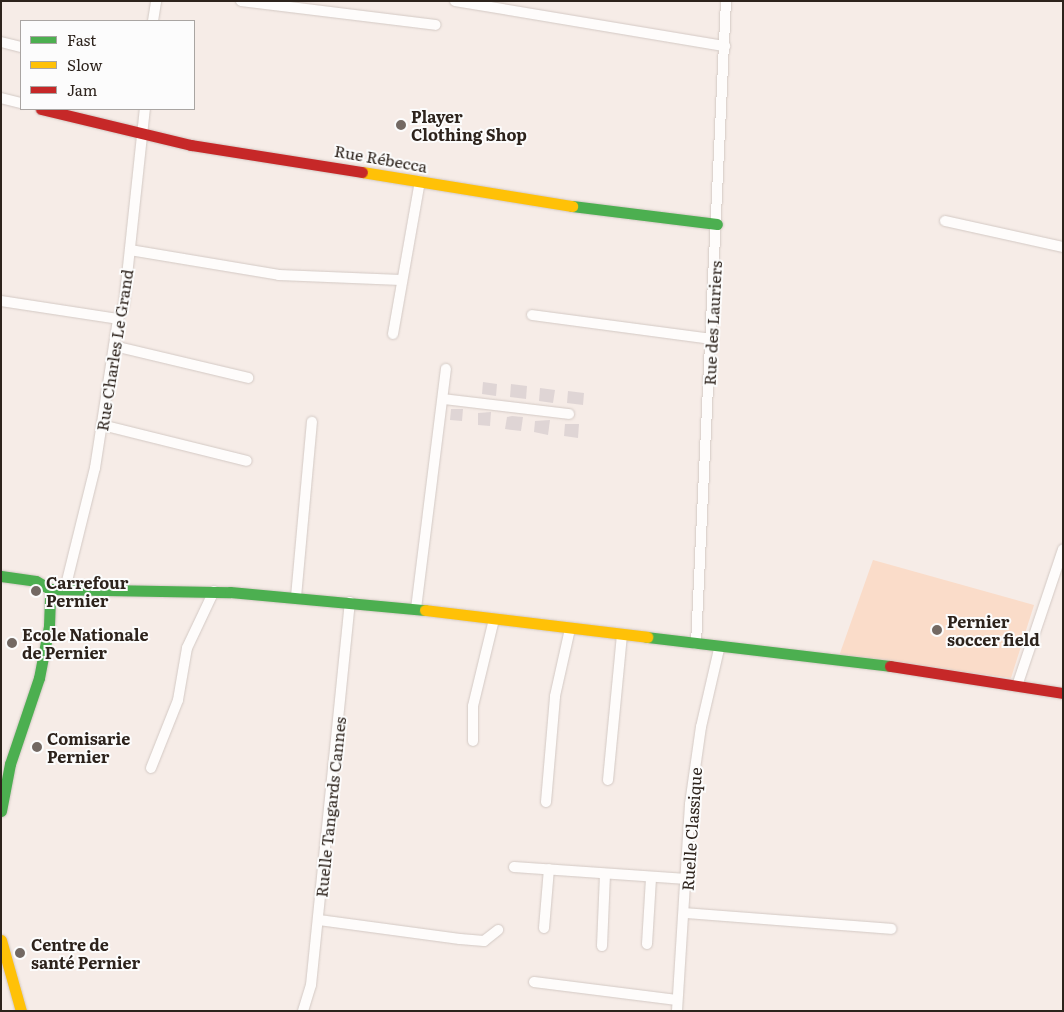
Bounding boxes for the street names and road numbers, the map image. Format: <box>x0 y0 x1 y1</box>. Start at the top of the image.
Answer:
street label: Rue Rébecca <box>333 140 429 176</box>
street label: Rue des Lauriers <box>699 260 725 386</box>
street label: Rue Charles Le Grand <box>92 268 136 432</box>
street label: Ruelle Tangards Cannes <box>311 716 349 898</box>
street label: Ruelle Classique <box>677 767 705 891</box>

